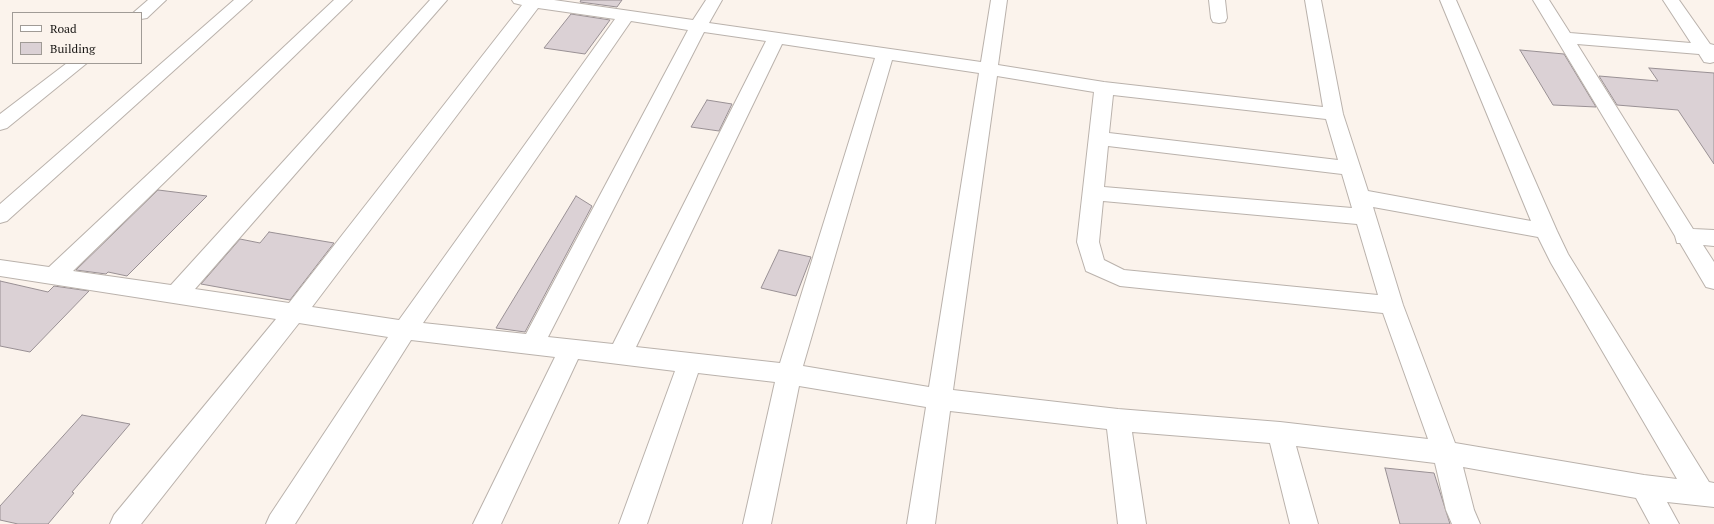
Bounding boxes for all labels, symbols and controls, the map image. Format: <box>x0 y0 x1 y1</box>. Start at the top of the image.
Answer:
legend <box>12 12 142 64</box>
text: Road <box>50 21 77 36</box>
text: Building <box>50 41 95 56</box>

